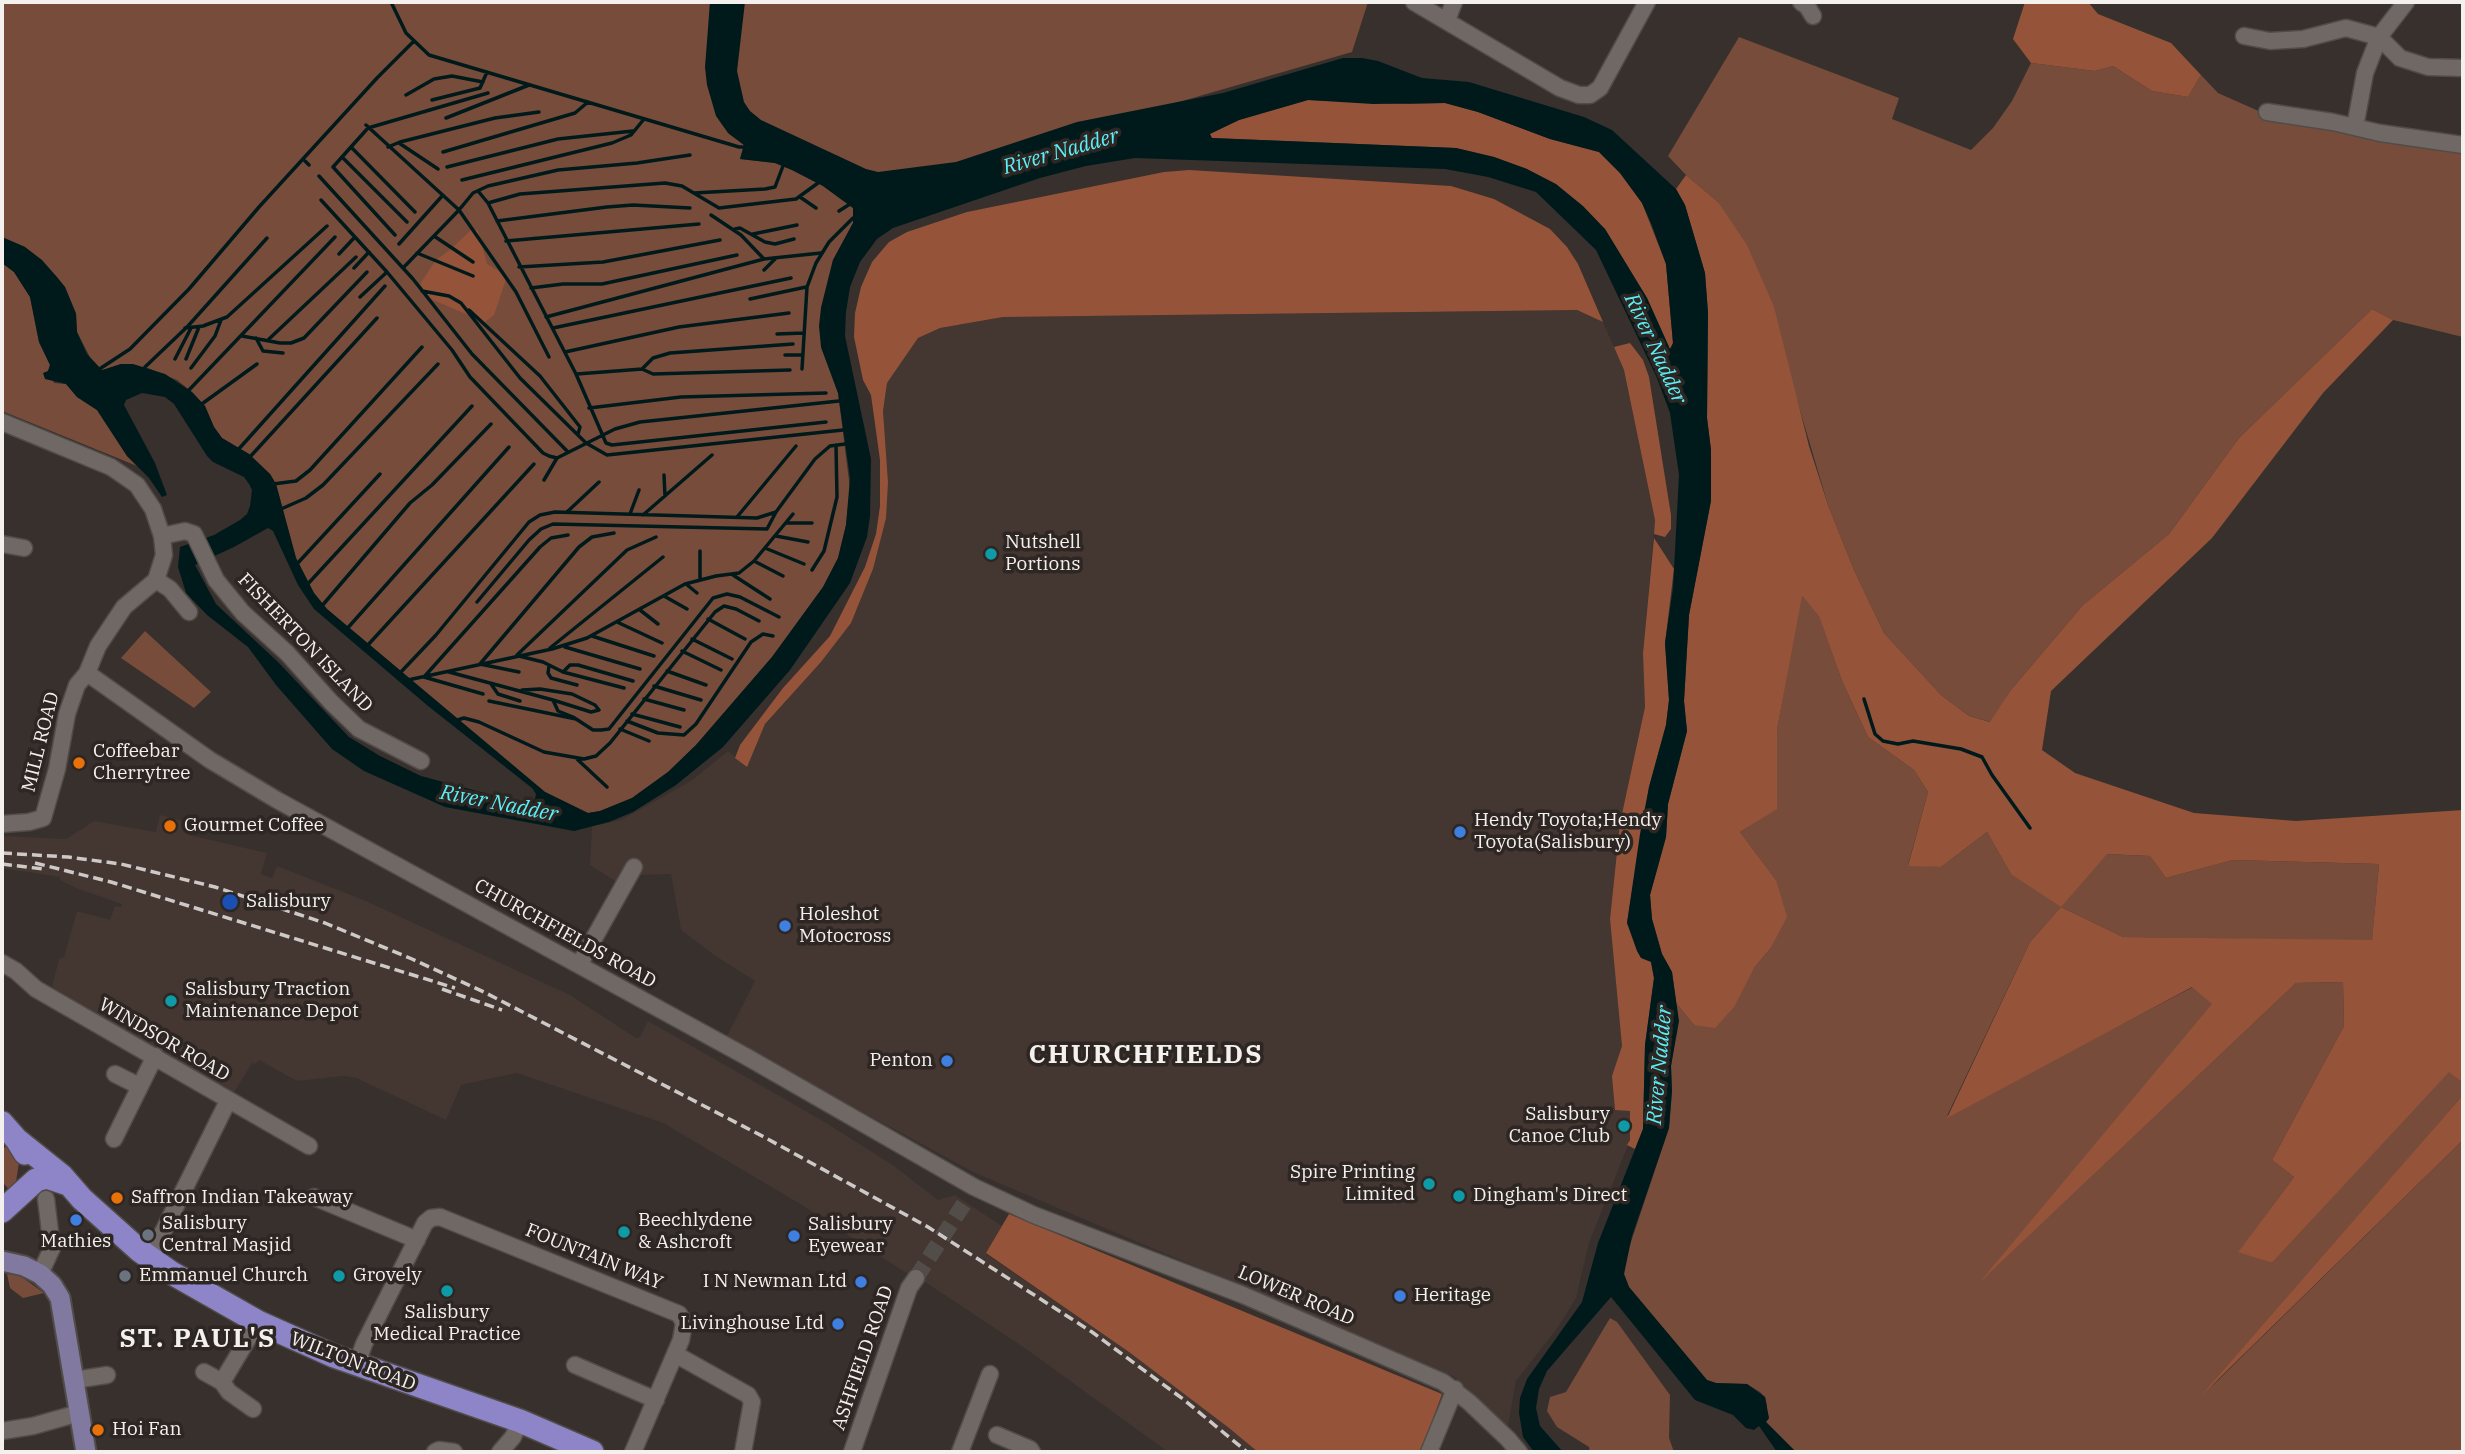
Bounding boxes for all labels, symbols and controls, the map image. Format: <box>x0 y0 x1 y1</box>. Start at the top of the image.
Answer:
water label: River Nadder <box>1000 123 1122 181</box>
water label: River Nadder <box>1618 290 1692 408</box>
place label: Nutshell Portions <box>1005 532 1081 576</box>
marker: Nutshell Portions <box>983 546 999 562</box>
street label: FISHERTON ISLAND <box>233 569 377 717</box>
street label: MILL ROAD <box>18 690 64 794</box>
place label: Coffeebar Cherrytree <box>93 741 190 785</box>
marker: Coffeebar Cherrytree <box>71 755 87 771</box>
water label: River Nadder <box>438 780 560 828</box>
place label: Hendy Toyota;Hendy Toyota(Salisbury) <box>1474 810 1662 854</box>
place label: Gourmet Coffee <box>184 815 324 837</box>
marker: Gourmet Coffee <box>162 818 178 834</box>
marker: Hendy Toyota;Hendy Toyota(Salisbury) <box>1452 824 1468 840</box>
street label: CHURCHFIELDS ROAD <box>470 875 660 993</box>
place label: Salisbury <box>246 891 331 913</box>
marker: Salisbury <box>220 892 240 912</box>
place label: Holeshot Motocross <box>799 904 891 948</box>
marker: Holeshot Motocross <box>777 918 793 934</box>
place label: Salisbury Traction Maintenance Depot <box>185 979 359 1023</box>
street label: WINDSOR ROAD <box>95 993 233 1087</box>
marker: Salisbury Traction Maintenance Depot <box>163 993 179 1009</box>
water label: River Nadder <box>1642 1004 1678 1126</box>
district label: CHURCHFIELDS <box>1030 1039 1262 1071</box>
place label: Penton <box>870 1050 933 1072</box>
marker: Penton <box>939 1053 955 1069</box>
place label: Salisbury Canoe Club <box>1509 1104 1610 1148</box>
marker: Salisbury Canoe Club <box>1616 1118 1632 1134</box>
place label: Spire Printing Limited <box>1290 1162 1415 1206</box>
marker: Spire Printing Limited <box>1421 1176 1437 1192</box>
place label: Dingham's Direct <box>1473 1185 1627 1207</box>
place label: Saffron Indian Takeaway <box>131 1187 353 1209</box>
marker: Dingham's Direct <box>1451 1188 1467 1204</box>
marker: Saffron Indian Takeaway <box>109 1190 125 1206</box>
place label: Beechlydene & Ashcroft <box>638 1210 753 1254</box>
marker: Mathies <box>68 1212 84 1228</box>
place label: Salisbury Central Masjid <box>162 1213 292 1257</box>
place label: Salisbury Eyewear <box>808 1214 893 1258</box>
street label: FOUNTAIN WAY <box>522 1219 666 1295</box>
marker: Beechlydene & Ashcroft <box>616 1224 632 1240</box>
marker: Salisbury Central Masjid <box>140 1227 156 1243</box>
marker: Salisbury Eyewear <box>786 1228 802 1244</box>
place label: Mathies <box>41 1231 111 1253</box>
street label: LOWER ROAD <box>1234 1261 1358 1331</box>
place label: Emmanuel Church <box>139 1265 308 1287</box>
place label: Grovely <box>353 1265 422 1287</box>
marker: Emmanuel Church <box>117 1268 133 1284</box>
marker: Grovely <box>331 1268 347 1284</box>
place label: I N Newman Ltd <box>703 1271 847 1293</box>
marker: I N Newman Ltd <box>853 1274 869 1290</box>
marker: Salisbury Medical Practice <box>439 1283 455 1299</box>
street label: ASHFIELD ROAD <box>828 1283 898 1433</box>
place label: Heritage <box>1414 1285 1491 1307</box>
marker: Heritage <box>1392 1288 1408 1304</box>
place label: Salisbury Medical Practice <box>373 1302 521 1346</box>
place label: Livinghouse Ltd <box>681 1313 824 1335</box>
marker: Livinghouse Ltd <box>830 1316 846 1332</box>
district label: ST. PAUL'S <box>121 1323 275 1355</box>
street label: WILTON ROAD <box>287 1328 419 1396</box>
place label: Hoi Fan <box>112 1419 182 1441</box>
marker: Hoi Fan <box>90 1422 106 1438</box>

